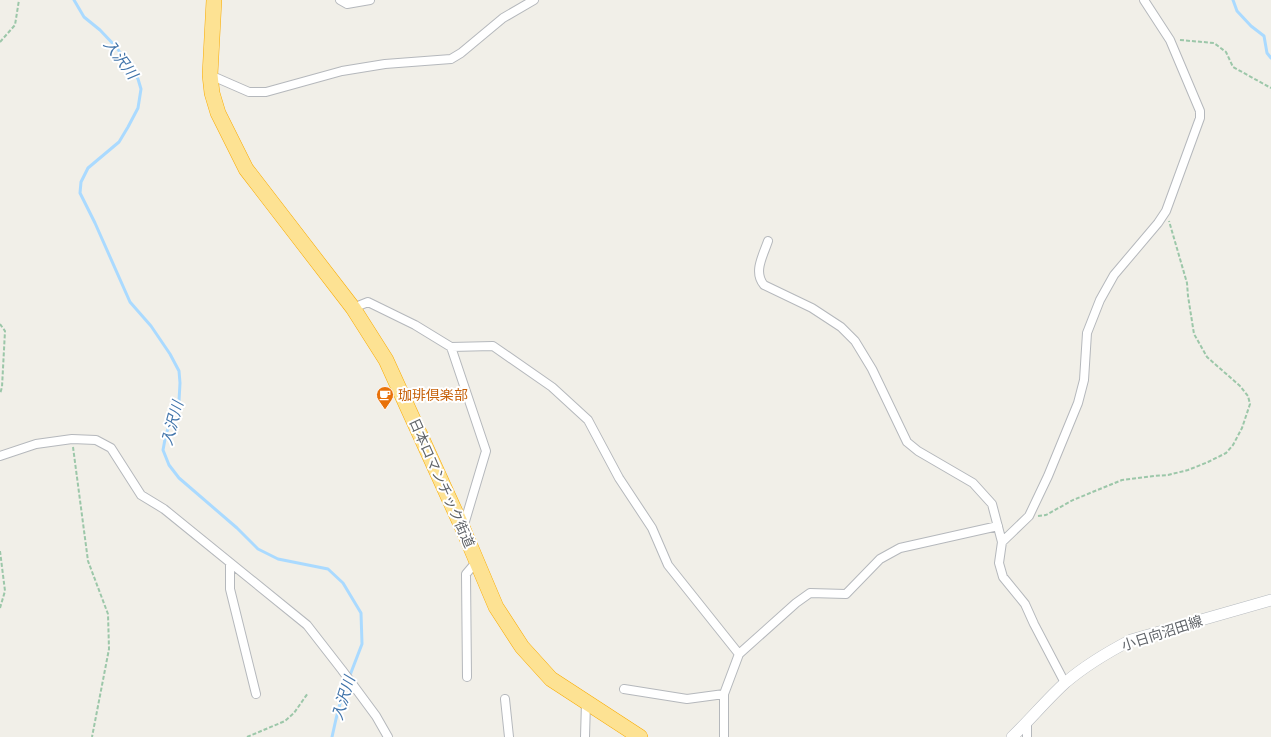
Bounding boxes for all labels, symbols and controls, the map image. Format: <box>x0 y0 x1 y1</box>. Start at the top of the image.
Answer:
water label: 入沢川 <box>99 35 144 85</box>
cafe icon: 珈琲倶楽部 <box>375 385 395 410</box>
place label: 珈琲倶楽部 <box>398 385 468 405</box>
water label: 入沢川 <box>156 397 188 447</box>
street label: 日本ロマンチック街道 <box>404 415 480 551</box>
street label: 小日向沼田線 <box>1119 611 1205 655</box>
water label: 入沢川 <box>326 672 360 723</box>

